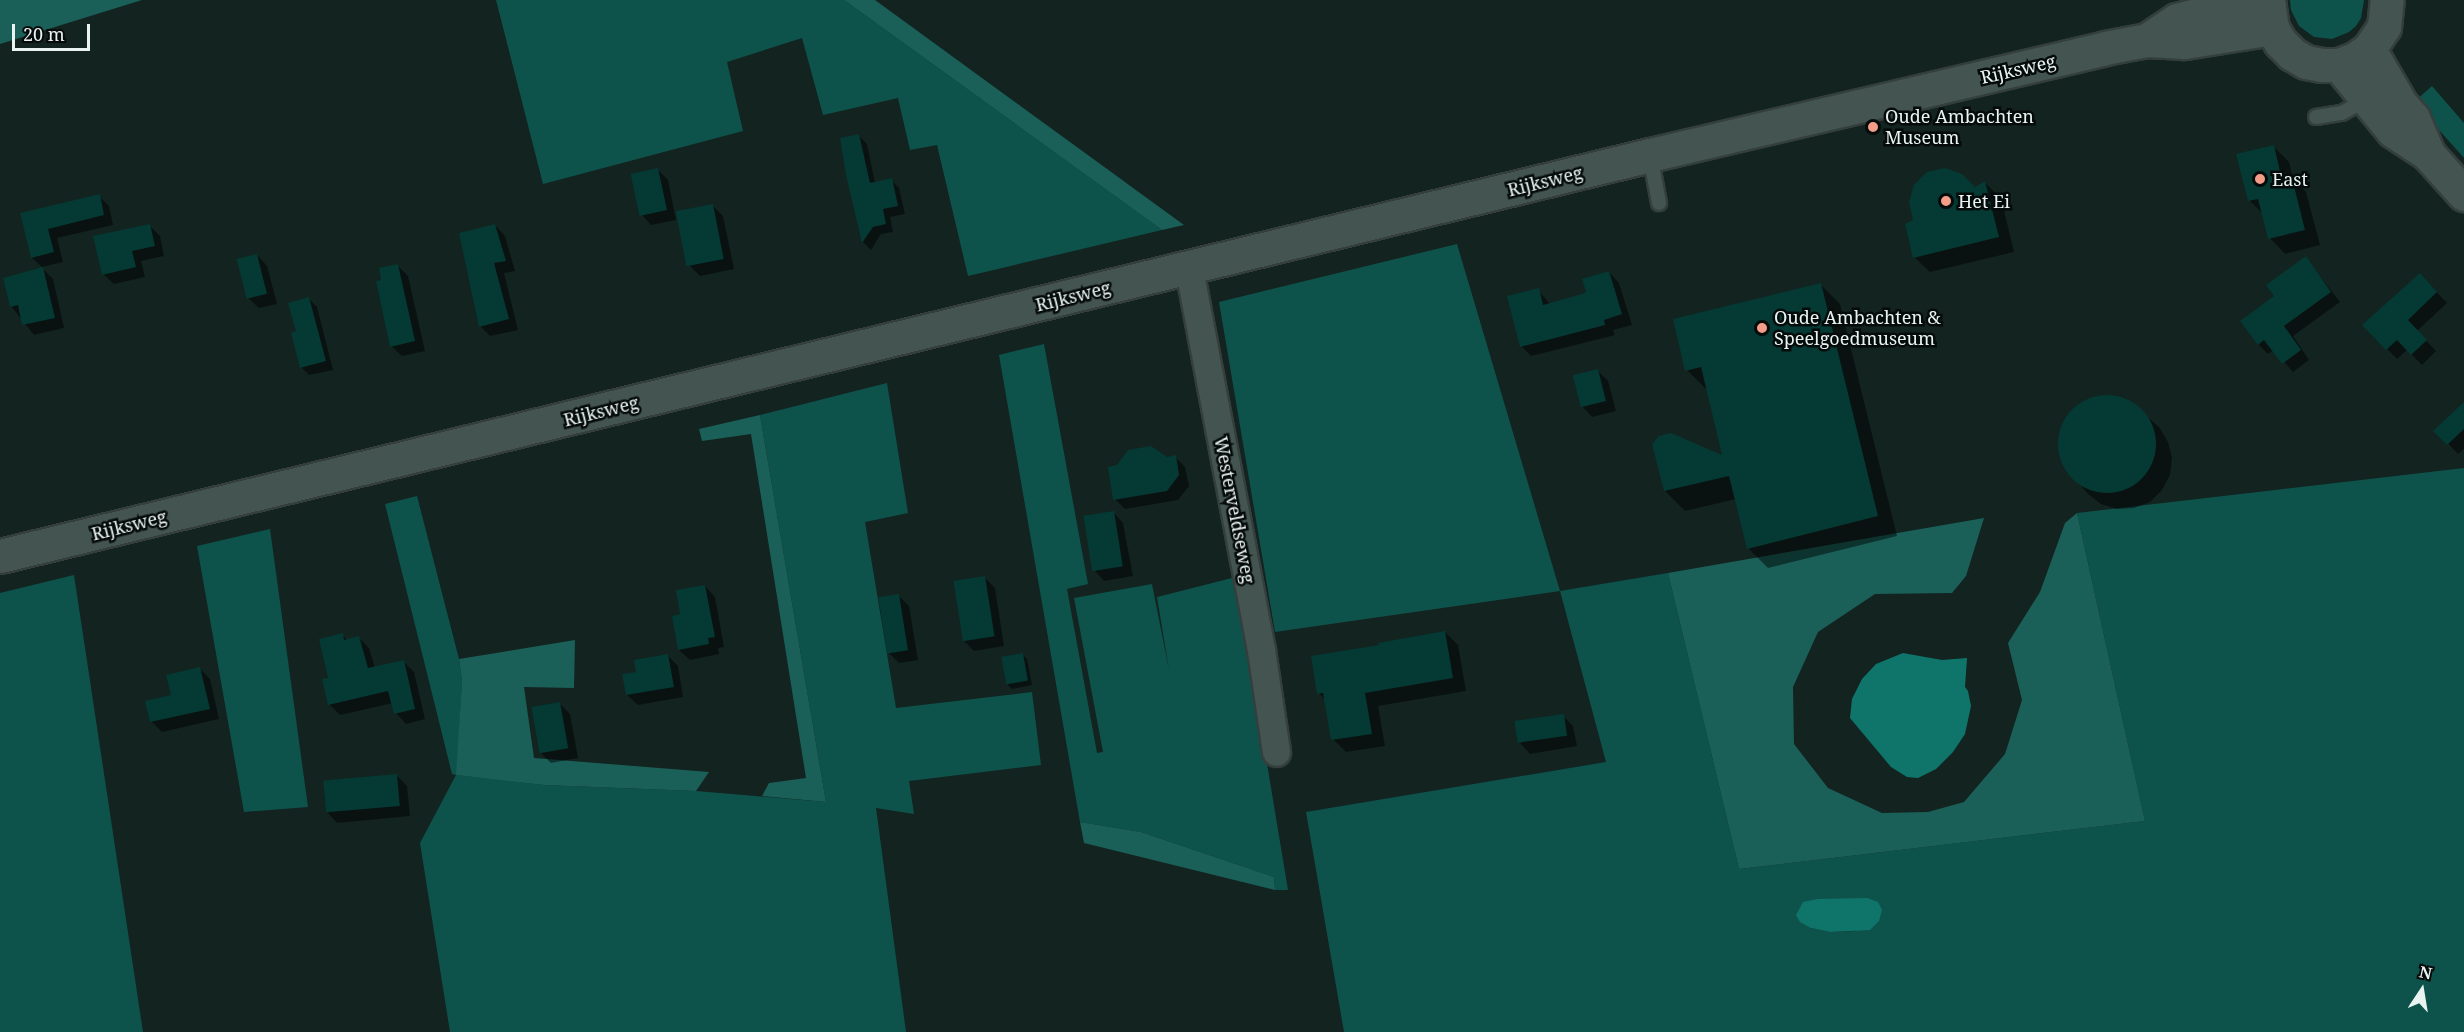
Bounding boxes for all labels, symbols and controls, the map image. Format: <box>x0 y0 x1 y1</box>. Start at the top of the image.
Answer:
scale bar <box>15 12 93 50</box>
text: 20 m <box>23 22 65 46</box>
street label: Rijksweg <box>1978 50 2058 88</box>
place label: Oude Ambachten Museum <box>1885 106 2034 148</box>
marker: Oude Ambachten Museum <box>1866 120 1880 134</box>
street label: Rijksweg <box>1505 161 1585 201</box>
place label: East <box>2272 168 2308 190</box>
marker: East <box>2253 172 2267 186</box>
place label: Het Ei <box>1958 190 2010 212</box>
marker: Het Ei <box>1939 194 1953 208</box>
street label: Rijksweg <box>1033 276 1113 316</box>
place label: Oude Ambachten & Speelgoedmuseum <box>1774 307 1941 350</box>
marker: Oude Ambachten & Speelgoedmuseum <box>1755 321 1769 335</box>
street label: Rijksweg <box>561 391 641 431</box>
street label: Westerveldseweg <box>1210 435 1260 585</box>
street label: Rijksweg <box>89 505 169 545</box>
north arrow <box>2392 960 2452 1020</box>
text: N <box>2417 960 2434 984</box>

